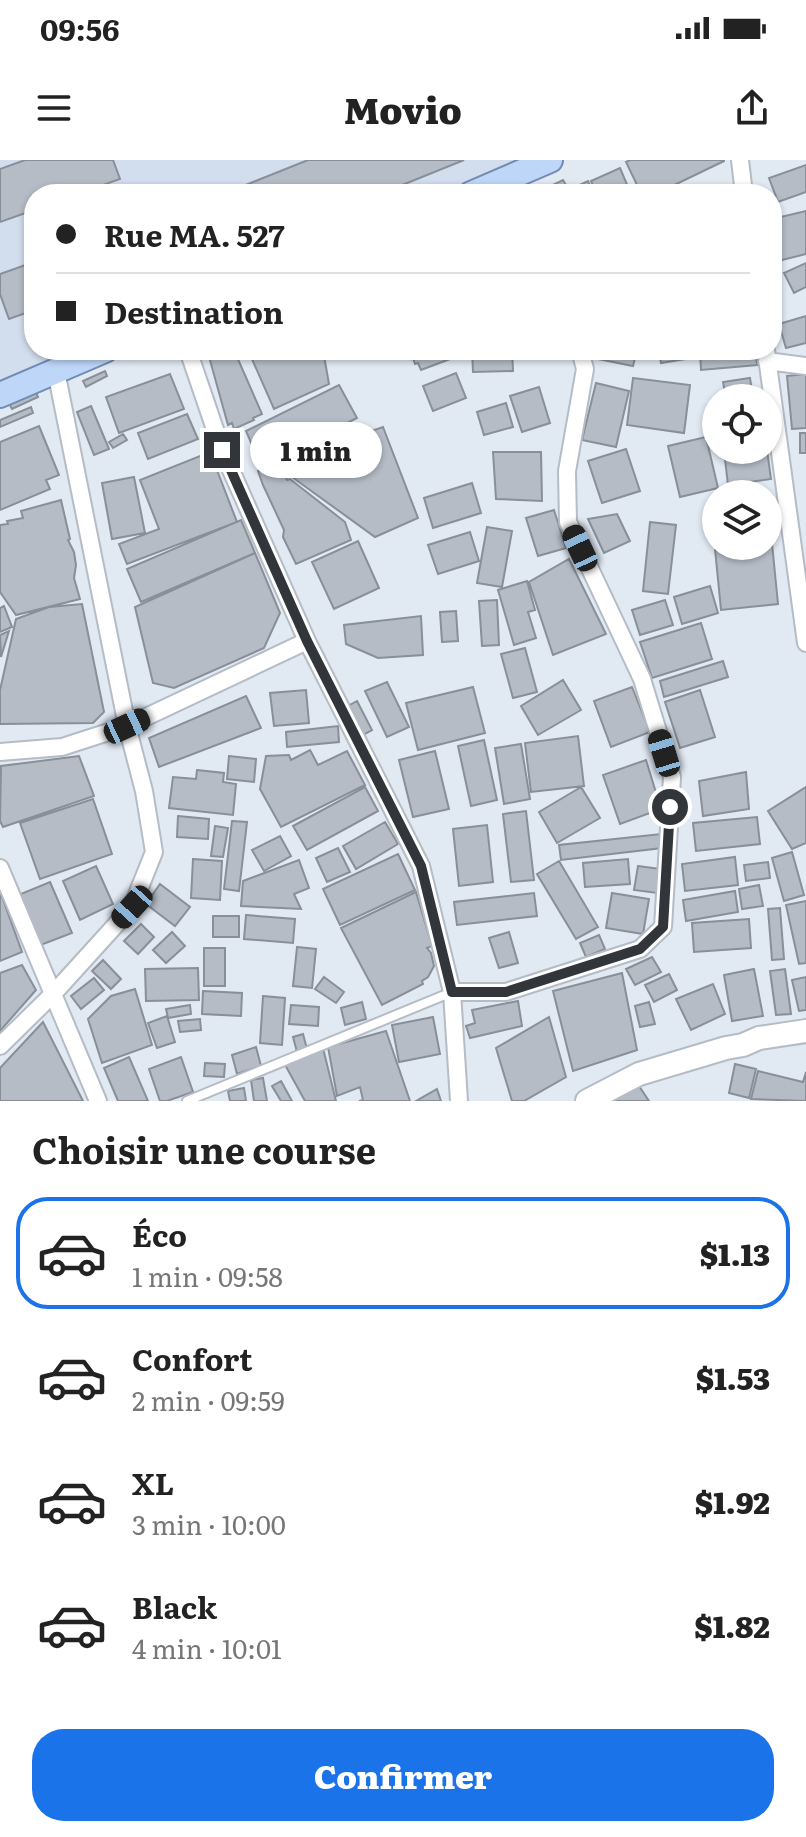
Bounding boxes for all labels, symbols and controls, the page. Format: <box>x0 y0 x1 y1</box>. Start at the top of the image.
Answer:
text: 09:56 <box>40 6 119 50</box>
text: Movio <box>344 82 462 135</box>
icon: menu <box>32 86 76 130</box>
icon: share <box>730 86 774 130</box>
text: Rue MA. 527 <box>104 212 285 256</box>
text: Destination <box>104 289 284 333</box>
map controls <box>702 384 782 560</box>
button: locate <box>702 384 782 464</box>
callout: 1 min <box>250 422 382 478</box>
text: 1 min <box>281 430 351 469</box>
route end <box>204 432 240 468</box>
button: layers <box>702 480 782 560</box>
car <box>559 521 601 575</box>
car <box>100 705 154 747</box>
car <box>646 727 682 779</box>
route start <box>652 789 688 825</box>
car <box>107 881 157 933</box>
text: Choisir une course <box>32 1122 376 1175</box>
text: Éco <box>132 1212 187 1256</box>
icon: car <box>36 1217 108 1289</box>
text: $1.13 <box>700 1231 770 1275</box>
text: 1 min · 09:58 <box>132 1256 283 1295</box>
text: Confort <box>132 1336 253 1380</box>
icon: car <box>36 1341 108 1413</box>
text: $1.53 <box>696 1355 770 1399</box>
text: 2 min · 09:59 <box>132 1380 285 1419</box>
text: XL <box>132 1460 174 1504</box>
icon: car <box>36 1465 108 1537</box>
text: $1.92 <box>695 1479 770 1523</box>
text: 3 min · 10:00 <box>132 1504 286 1543</box>
text: Black <box>132 1584 217 1628</box>
icon: car <box>36 1589 108 1661</box>
text: $1.82 <box>694 1603 770 1647</box>
text: 4 min · 10:01 <box>132 1628 282 1667</box>
button: Confirmer <box>32 1729 774 1821</box>

